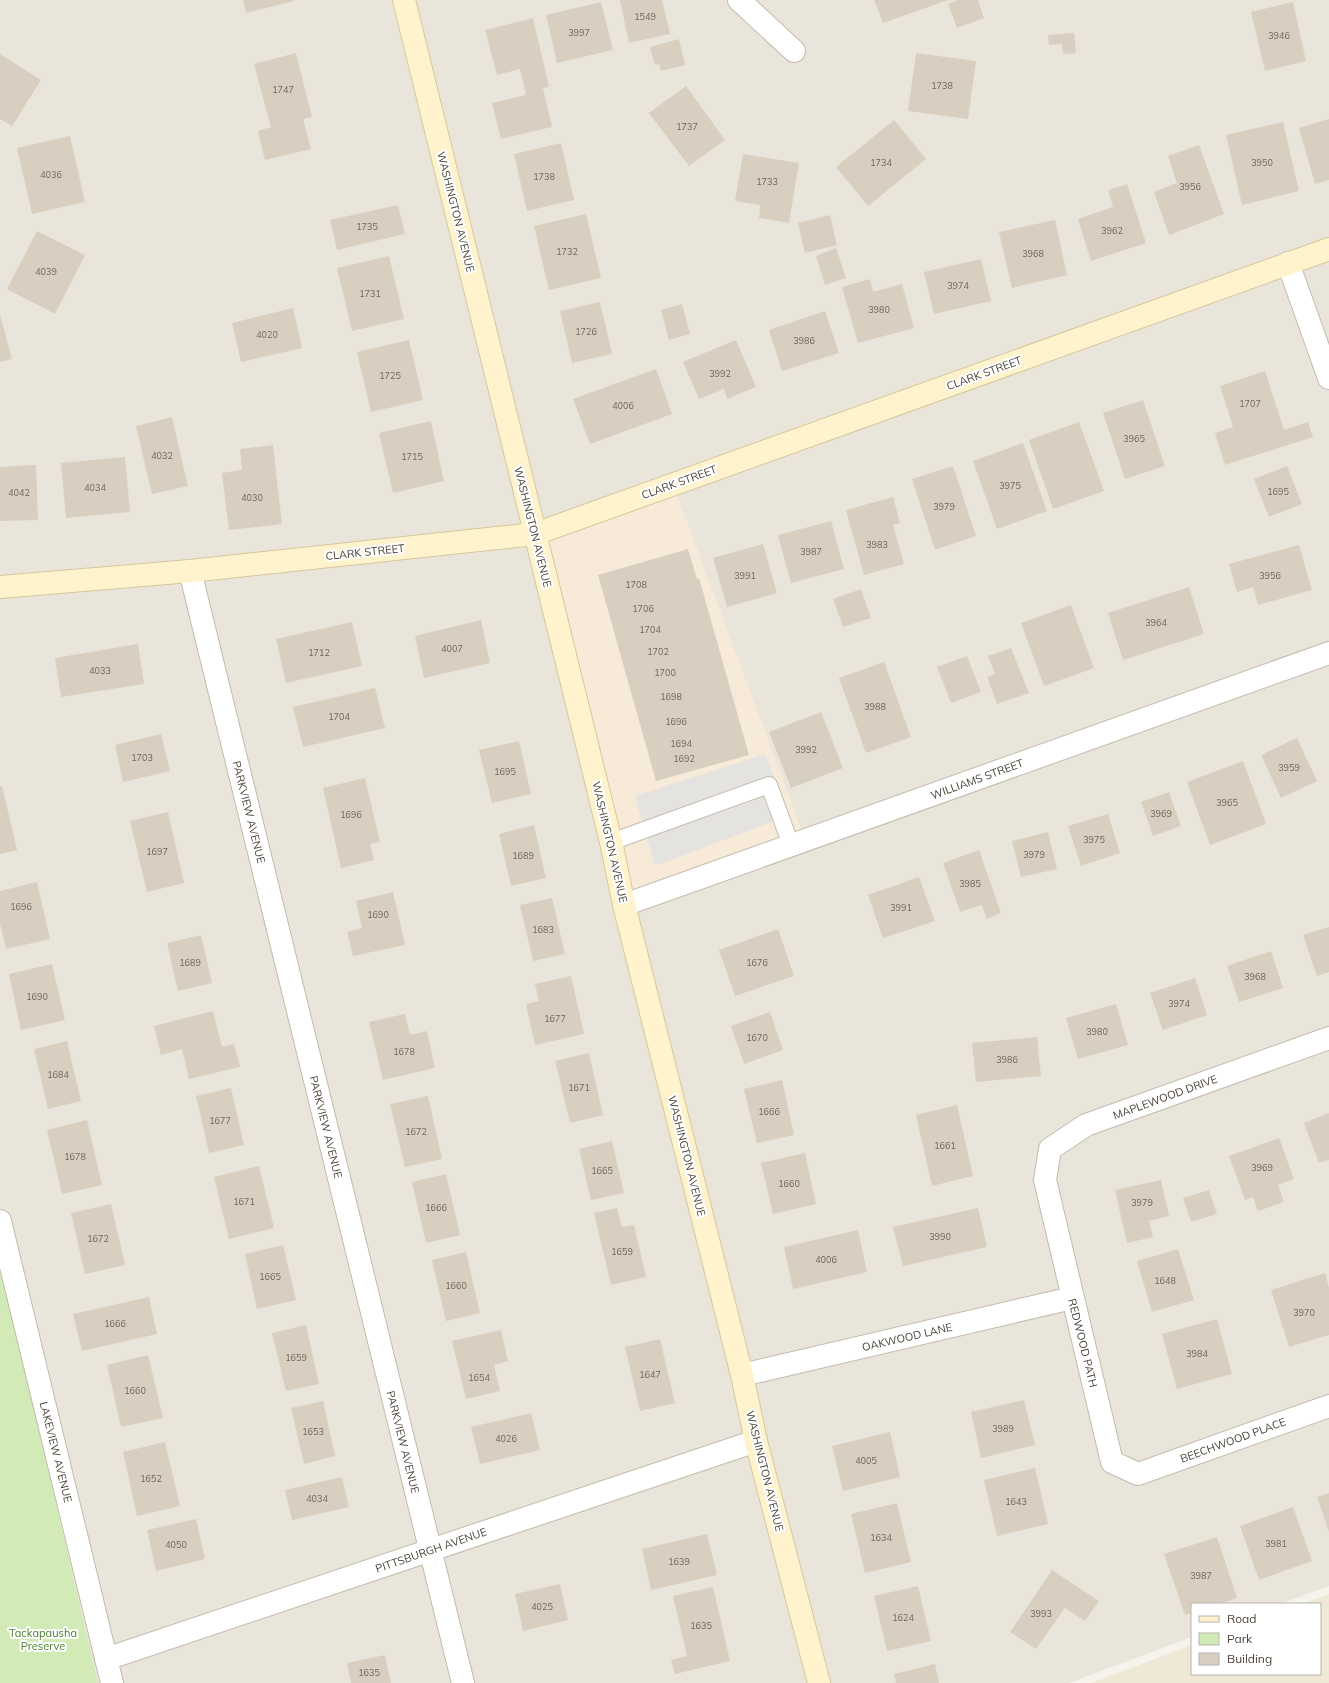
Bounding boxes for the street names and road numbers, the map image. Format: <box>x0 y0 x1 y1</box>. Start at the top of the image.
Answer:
street label: WASHINGTON AVENUE <box>434 150 478 274</box>
street label: CLARK STREET <box>944 353 1024 393</box>
street label: CLARK STREET <box>639 462 719 502</box>
street label: WASHINGTON AVENUE <box>511 465 555 589</box>
street label: CLARK STREET <box>325 541 405 563</box>
street label: WILLIAMS STREET <box>929 756 1026 802</box>
street label: PARKVIEW AVENUE <box>229 759 269 865</box>
street label: WASHINGTON AVENUE <box>589 780 631 904</box>
street label: MAPLEWOOD DRIVE <box>1111 1072 1219 1122</box>
street label: PARKVIEW AVENUE <box>306 1074 346 1180</box>
street label: WASHINGTON AVENUE <box>665 1094 709 1218</box>
street label: REDWOOD PATH <box>1065 1297 1101 1389</box>
street label: OAKWOOD LANE <box>861 1320 953 1354</box>
street label: PARKVIEW AVENUE <box>383 1389 423 1495</box>
street label: LAKEVIEW AVENUE <box>37 1400 75 1504</box>
street label: WASHINGTON AVENUE <box>743 1409 787 1533</box>
street label: BEECHWOOD PLACE <box>1178 1414 1288 1466</box>
street label: PITTSBURGH AVENUE <box>374 1524 488 1576</box>

